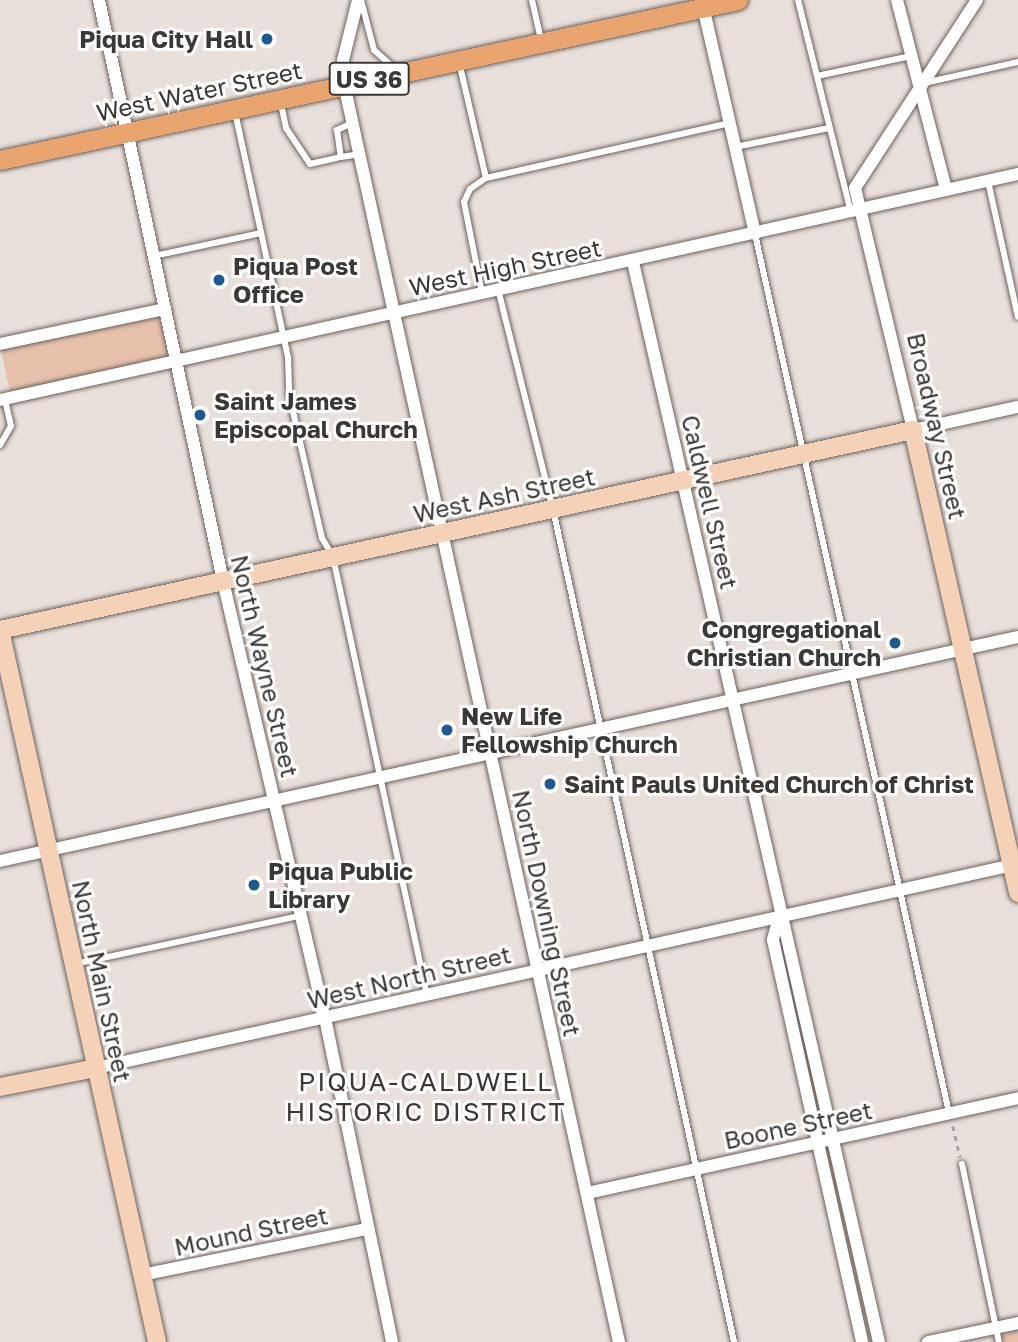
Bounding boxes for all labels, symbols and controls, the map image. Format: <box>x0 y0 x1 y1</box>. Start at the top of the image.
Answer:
place label: Piqua City Hall <box>79 25 253 53</box>
marker: Piqua City Hall <box>259 31 275 47</box>
street label: West Water Street <box>93 55 305 127</box>
road number: US 36 <box>327 60 411 99</box>
street label: West High Street <box>406 233 604 301</box>
place label: Piqua Post Office <box>233 252 358 308</box>
marker: Piqua Post Office <box>211 272 227 288</box>
street label: Broadway Street <box>902 330 972 522</box>
place label: Saint James Episcopal Church <box>214 387 418 443</box>
marker: Saint James Episcopal Church <box>192 407 208 423</box>
street label: Caldwell Street <box>676 412 744 592</box>
street label: West Ash Street <box>411 462 597 528</box>
street label: North Wayne Street <box>225 552 305 780</box>
place label: Congregational Christian Church <box>686 615 881 671</box>
marker: Congregational Christian Church <box>887 635 903 651</box>
place label: New Life Fellowship Church <box>461 702 678 758</box>
marker: New Life Fellowship Church <box>439 722 455 738</box>
place label: Saint Pauls United Church of Christ <box>564 770 974 798</box>
marker: Saint Pauls United Church of Christ <box>542 776 558 792</box>
street label: North Downing Street <box>507 787 587 1039</box>
place label: Piqua Public Library <box>268 857 413 913</box>
marker: Piqua Public Library <box>246 877 262 893</box>
street label: North Main Street <box>67 878 137 1084</box>
street label: West North Street <box>304 940 514 1014</box>
district label: PIQUA-CALDWELL HISTORIC DISTRICT <box>288 1066 564 1128</box>
street label: Boone Street <box>721 1095 875 1155</box>
street label: Mound Street <box>172 1201 330 1261</box>

